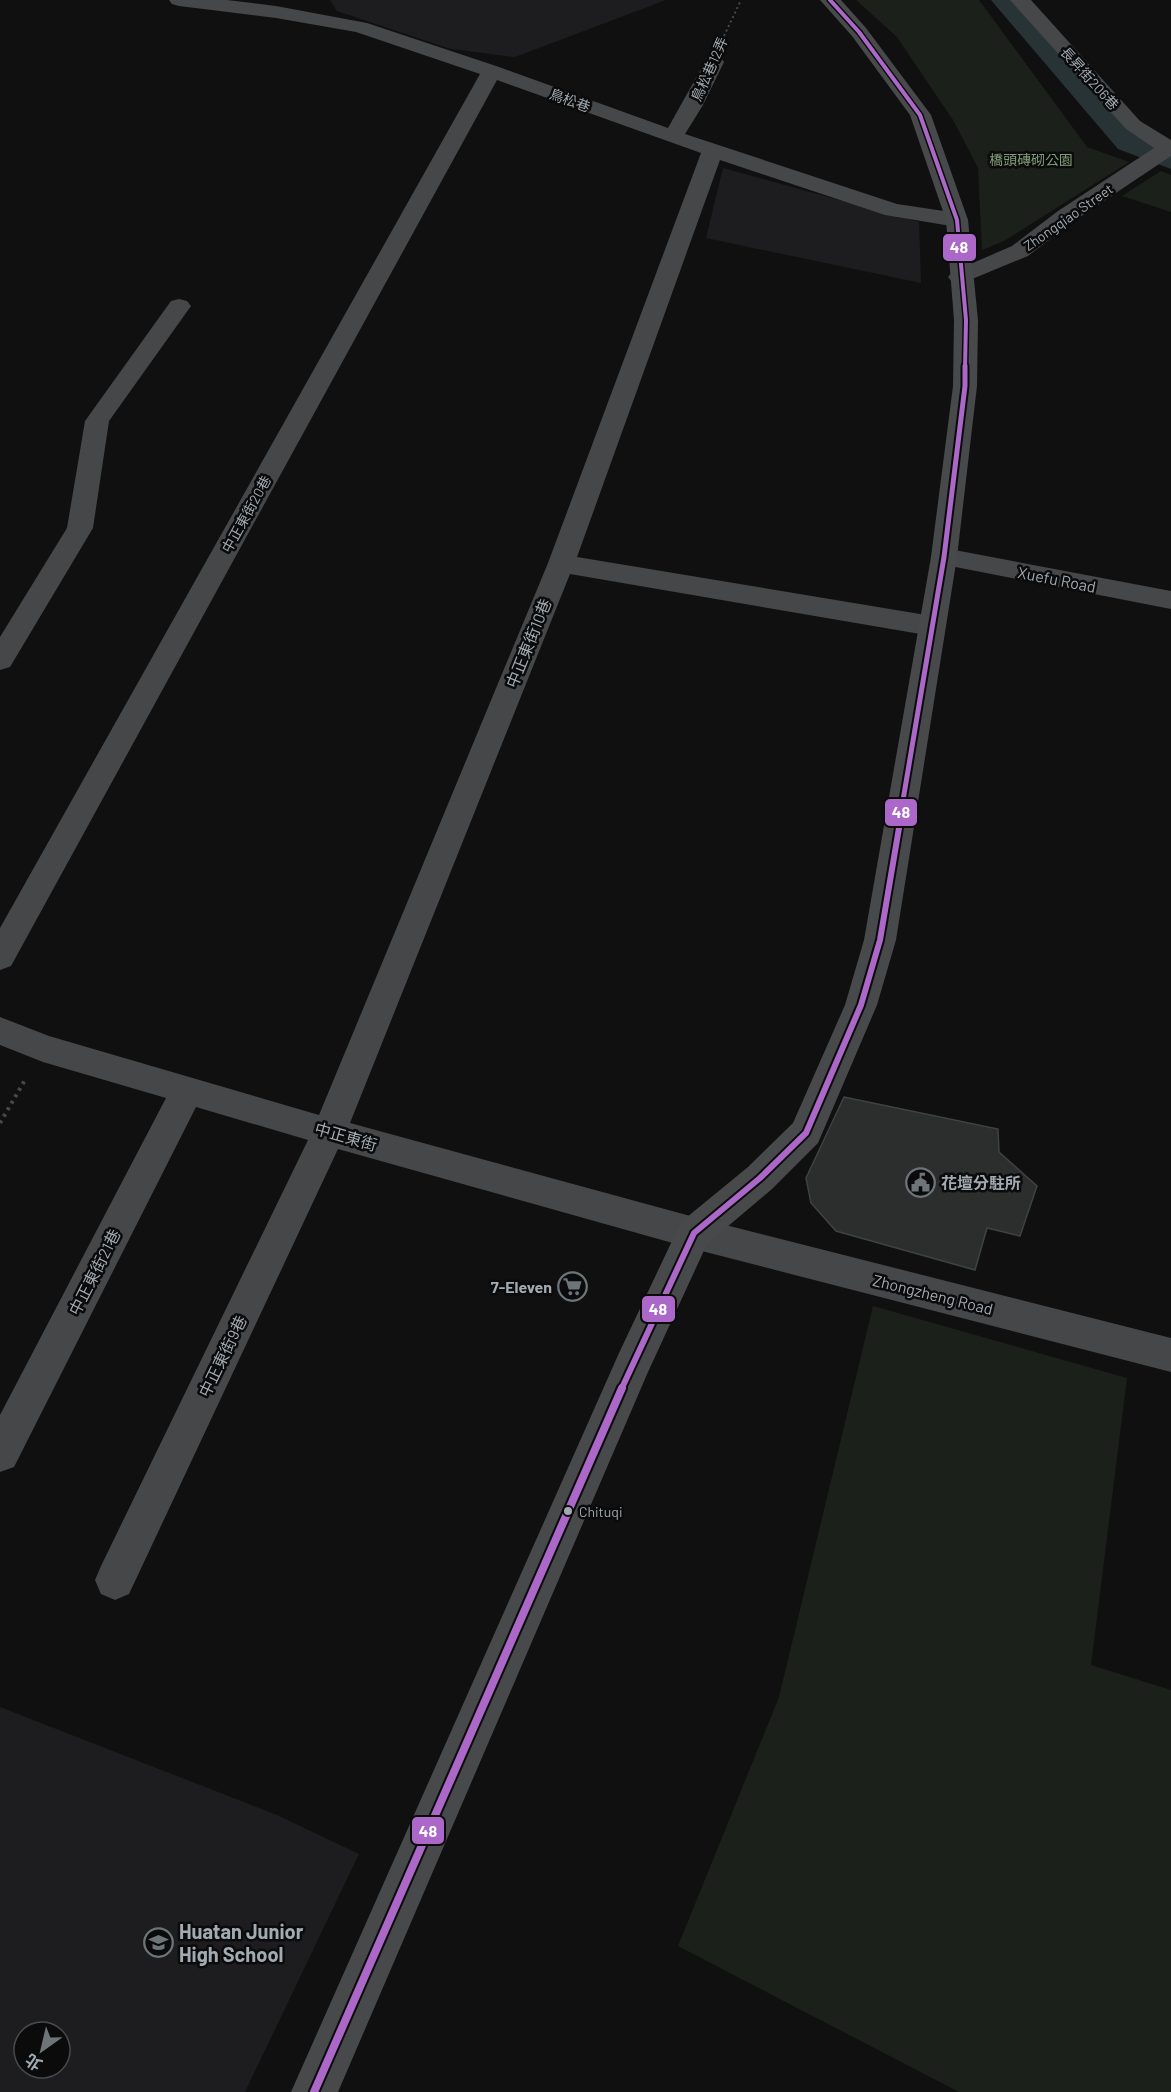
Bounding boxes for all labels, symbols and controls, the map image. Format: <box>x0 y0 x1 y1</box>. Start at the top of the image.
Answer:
street label: 鳥松巷12弄 <box>687 34 731 104</box>
street label: 長昇街206巷 <box>1057 43 1123 113</box>
street label: 鳥松巷 <box>547 85 593 115</box>
park label: 橋頭磚砌公園 <box>989 151 1073 168</box>
street label: Zhongqiao Street <box>1020 180 1116 254</box>
line badge: 48 <box>942 233 977 262</box>
text: 48 <box>950 237 969 256</box>
street label: 中正東街20巷 <box>218 473 274 555</box>
street label: Xuefu Road <box>1016 562 1098 596</box>
street label: 中正東街10巷 <box>501 596 555 690</box>
line badge: 48 <box>884 798 918 827</box>
text: 48 <box>892 802 911 821</box>
street label: 中正東街 <box>313 1118 379 1154</box>
public building icon: 花壇分駐所 <box>904 1166 936 1198</box>
place label: 花壇分駐所 <box>941 1173 1021 1192</box>
street label: 中正東街21巷 <box>64 1226 124 1318</box>
supermarket icon: 7-Eleven <box>557 1270 589 1302</box>
street label: Zhongzheng Road <box>871 1270 995 1318</box>
place label: 7-Eleven <box>491 1277 552 1296</box>
line badge: 48 <box>641 1295 676 1323</box>
text: 48 <box>649 1299 668 1318</box>
street label: 中正東街9巷 <box>194 1312 250 1400</box>
place label: Chituqi <box>579 1503 623 1520</box>
marker: Chituqi <box>562 1505 574 1517</box>
line badge: 48 <box>411 1816 445 1845</box>
text: 48 <box>419 1821 438 1840</box>
place label: Huatan Junior High School <box>179 1919 304 1966</box>
school or university icon: Huatan Junior High School <box>142 1927 174 1959</box>
north arrow <box>12 2020 72 2080</box>
text: 北 <box>21 2050 45 2075</box>

